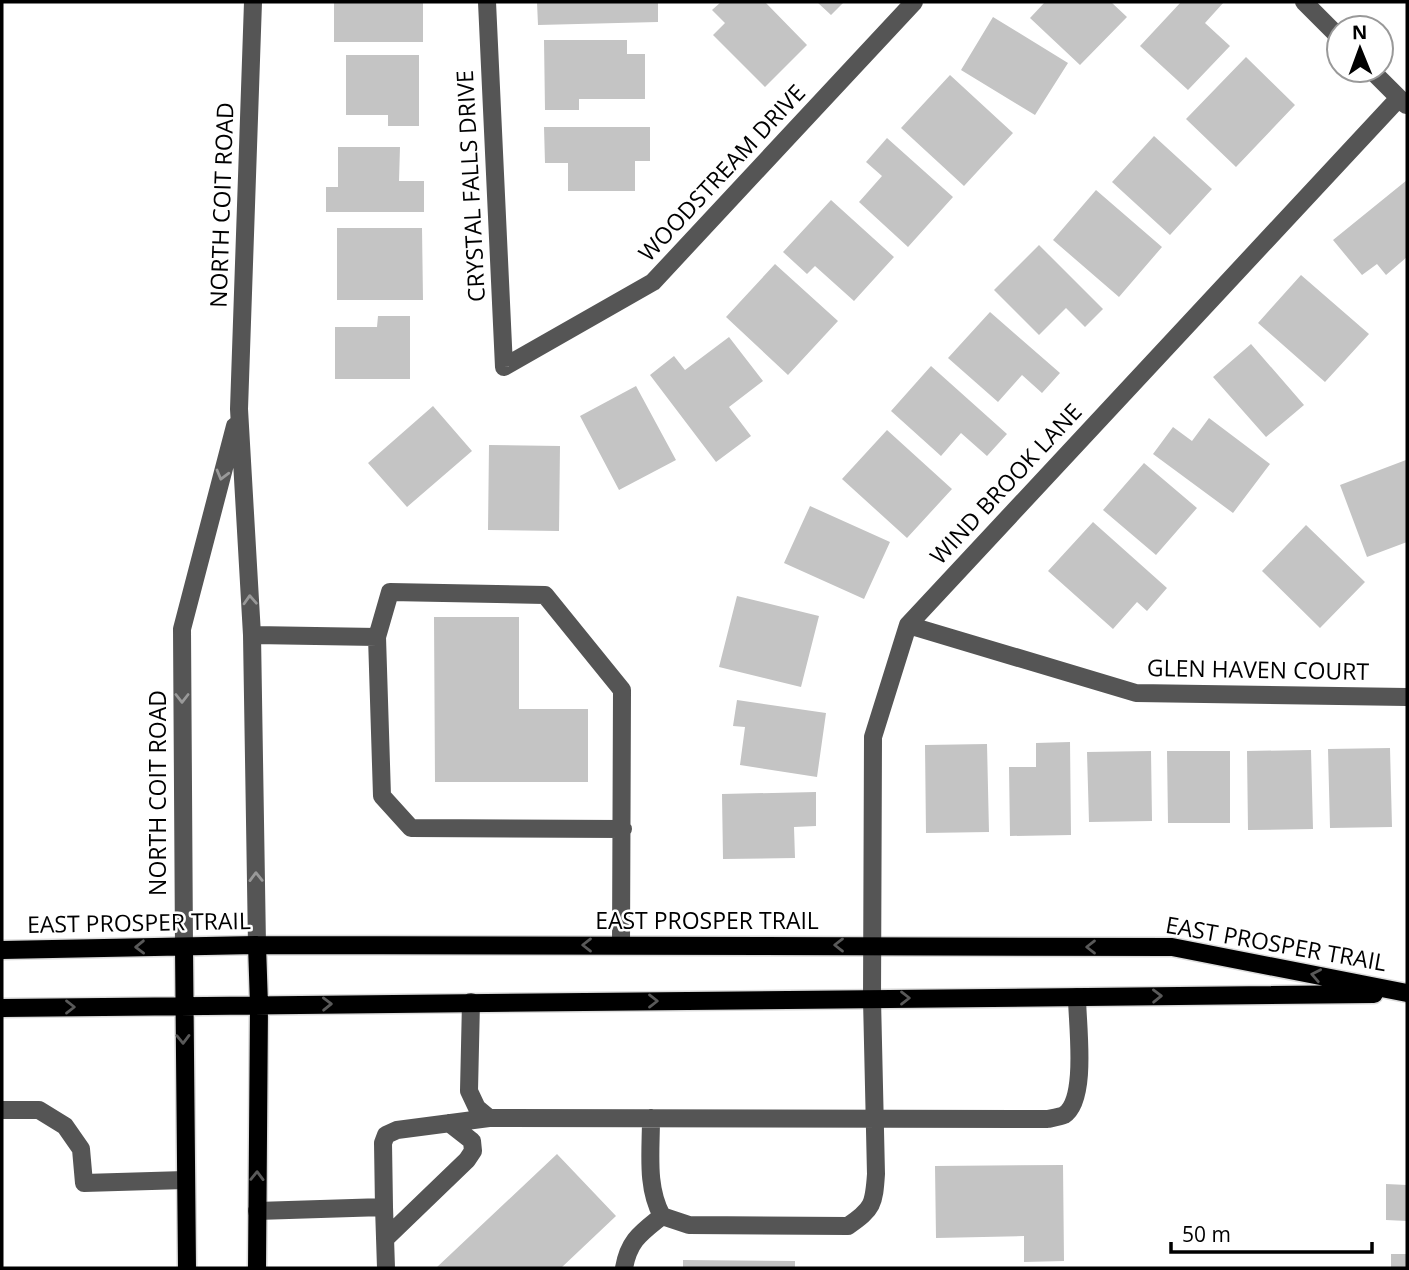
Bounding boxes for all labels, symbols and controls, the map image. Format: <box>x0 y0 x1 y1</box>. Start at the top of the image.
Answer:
north arrow <box>1325 14 1395 84</box>
text: N <box>1352 19 1368 45</box>
street label: CRYSTAL FALLS DRIVE <box>448 69 492 303</box>
street label: WOODSTREAM DRIVE <box>631 77 812 268</box>
street label: NORTH COIT ROAD <box>201 102 241 308</box>
street label: WIND BROOK LANE <box>922 396 1088 571</box>
one-way arrow <box>216 469 230 481</box>
one-way arrow <box>243 594 258 605</box>
street label: GLEN HAVEN COURT <box>1147 651 1370 687</box>
street label: NORTH COIT ROAD <box>141 690 173 896</box>
one-way arrow <box>174 693 190 703</box>
one-way arrow <box>248 871 264 881</box>
street label: EAST PROSPER TRAIL <box>27 904 251 940</box>
street label: EAST PROSPER TRAIL <box>595 904 819 936</box>
street label: EAST PROSPER TRAIL <box>1163 908 1389 978</box>
one-way arrow <box>582 937 592 953</box>
one-way arrow <box>834 937 844 953</box>
one-way arrow <box>1086 939 1096 955</box>
one-way arrow <box>134 940 145 955</box>
one-way arrow <box>1310 968 1322 983</box>
one-way arrow <box>1152 988 1163 1004</box>
one-way arrow <box>900 990 911 1006</box>
one-way arrow <box>648 993 659 1008</box>
one-way arrow <box>323 996 333 1012</box>
one-way arrow <box>65 999 76 1015</box>
one-way arrow <box>176 1034 191 1045</box>
one-way arrow <box>250 1170 265 1181</box>
scale bar <box>1171 1210 1372 1254</box>
text: 50 m <box>1182 1220 1231 1248</box>

